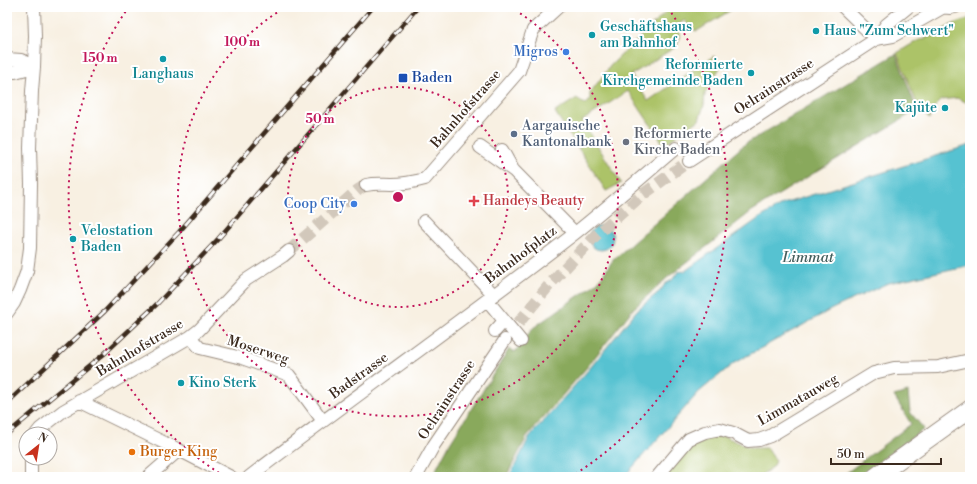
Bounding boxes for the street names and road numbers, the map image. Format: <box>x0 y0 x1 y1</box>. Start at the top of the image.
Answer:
street label: Oelrainstrasse <box>731 54 817 120</box>
street label: Bahnhofstrasse <box>426 66 505 153</box>
street label: Bahnhofplatz <box>481 222 561 289</box>
street label: Bahnhofstrasse <box>92 315 187 382</box>
street label: Moserweg <box>225 332 292 369</box>
street label: Badstrasse <box>325 349 392 404</box>
street label: Oelrainstrasse <box>414 357 480 443</box>
street label: Limmatauweg <box>755 369 842 430</box>

